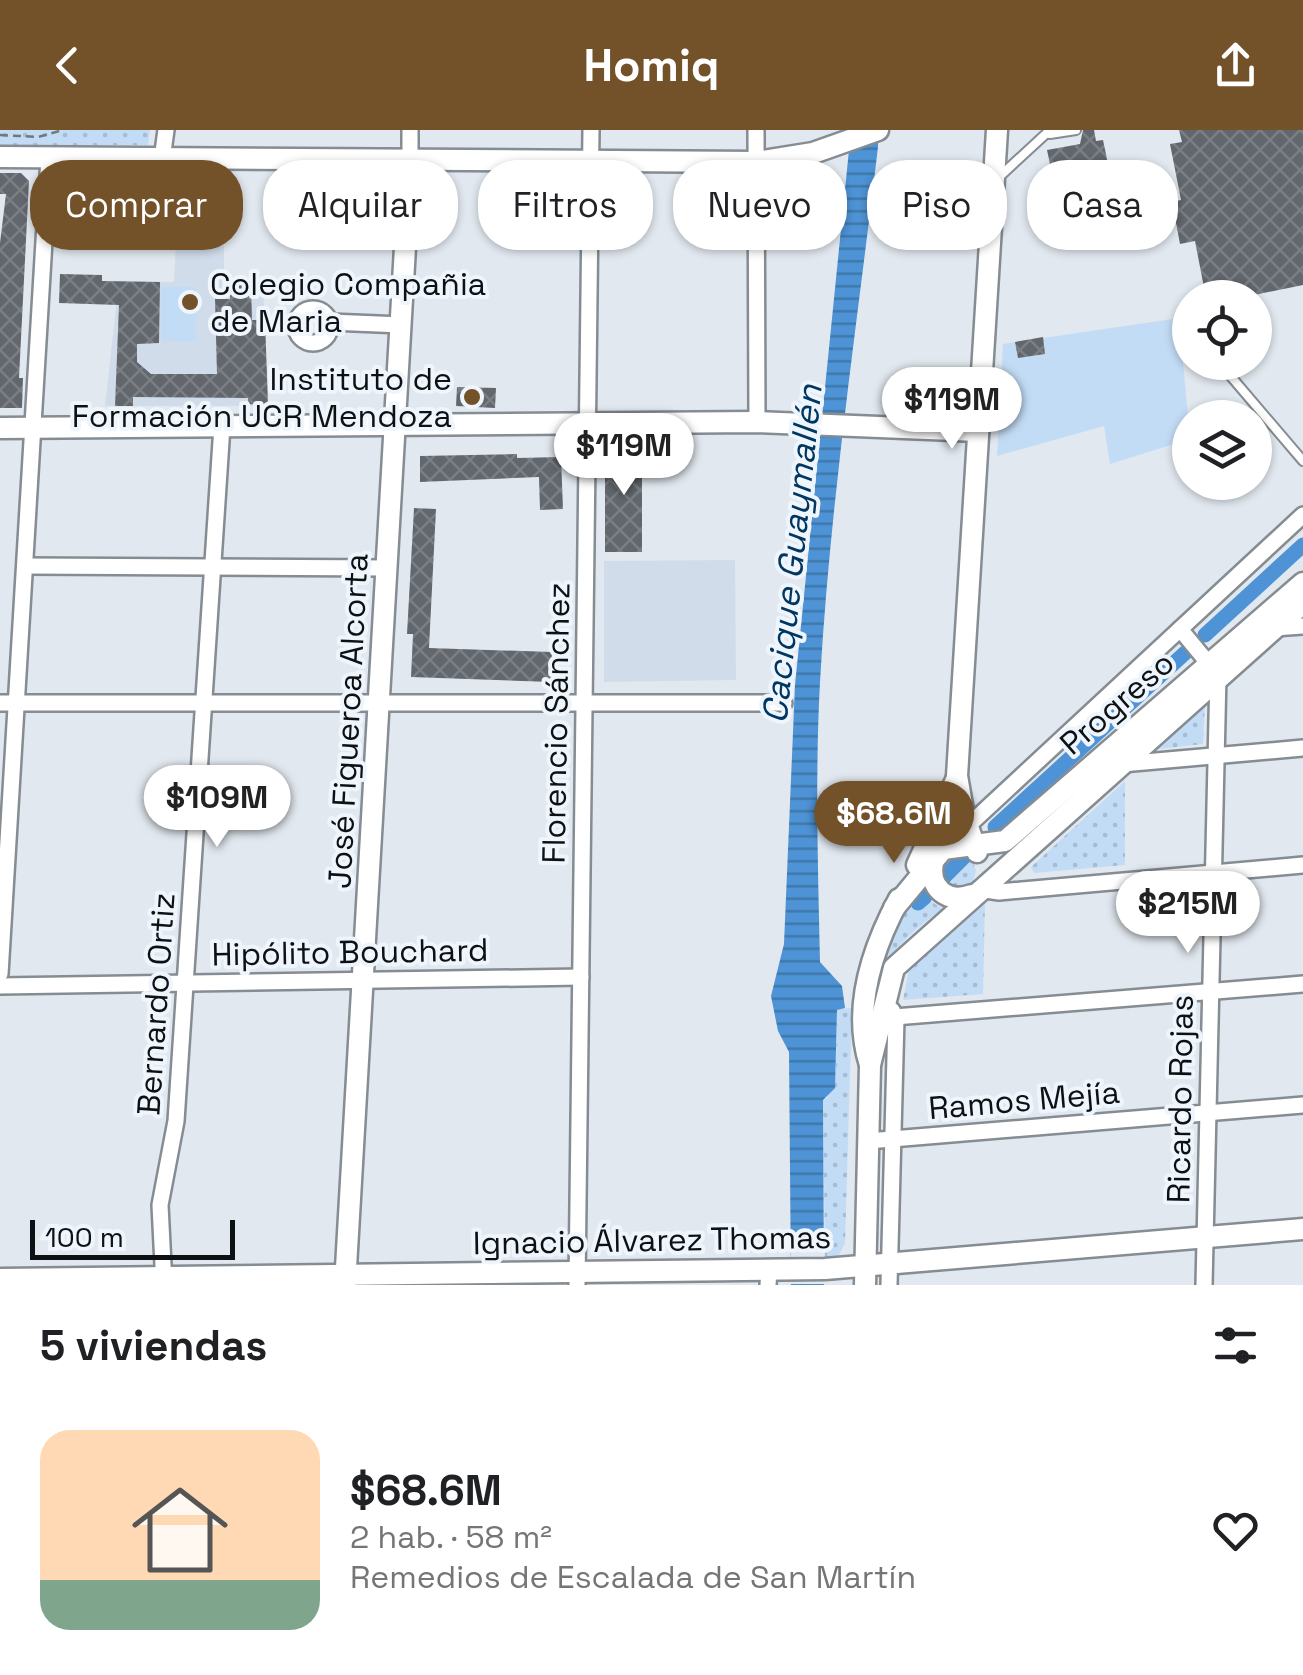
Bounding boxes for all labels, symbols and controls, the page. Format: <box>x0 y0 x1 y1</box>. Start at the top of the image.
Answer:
text: Homiq <box>583 37 720 94</box>
icon: back <box>40 38 95 93</box>
icon: share <box>1208 38 1263 93</box>
chip: Comprar <box>30 160 243 250</box>
chip: Alquilar <box>263 160 458 250</box>
chip: Filtros <box>478 160 653 250</box>
chip: Nuevo <box>673 160 847 250</box>
chip: Piso <box>867 160 1007 250</box>
chip: Casa <box>1027 160 1178 250</box>
place label: Colegio Compañia de Maria <box>210 264 486 341</box>
map controls <box>1172 280 1272 500</box>
button: locate <box>1172 280 1272 380</box>
marker: Colegio Compañia de Maria <box>179 291 201 313</box>
place label: Instituto de Formación UCR Mendoza <box>72 359 452 436</box>
pin: $119M <box>882 367 1022 452</box>
text: $119M <box>904 379 1000 419</box>
water label: Cacique Guaymallén <box>752 382 832 726</box>
marker: Instituto de Formación UCR Mendoza <box>461 386 483 408</box>
button: layers <box>1172 400 1272 500</box>
pin: $119M <box>554 413 694 498</box>
text: $119M <box>576 425 672 465</box>
street label: José Figueroa Alcorta <box>319 552 377 890</box>
street label: Florencio Sánchez <box>534 582 578 864</box>
street label: Progreso <box>1052 643 1182 763</box>
pin: $109M <box>147 765 287 850</box>
text: $109M <box>166 777 268 817</box>
pin: $68.6M <box>813 781 975 866</box>
text: $68.6M <box>836 793 952 833</box>
pin: $215M <box>1118 871 1258 956</box>
text: $215M <box>1138 883 1238 923</box>
street label: Bernardo Ortiz <box>128 891 184 1117</box>
street label: Hipólito Bouchard <box>211 930 489 974</box>
street label: Ricardo Rojas <box>1158 994 1202 1204</box>
street label: Ramos Mejía <box>927 1072 1121 1128</box>
scale bar <box>30 1215 235 1260</box>
street label: Ignacio Álvarez Thomas <box>472 1217 832 1263</box>
text: 100 m <box>45 1219 124 1255</box>
icon: filters <box>1208 1318 1263 1373</box>
text: 5 viviendas <box>40 1319 267 1372</box>
text: $68.6M <box>350 1464 502 1517</box>
icon: home <box>120 1470 240 1590</box>
icon: heart <box>1208 1503 1263 1558</box>
text: 2 hab. · 58 m² <box>350 1517 552 1557</box>
text: Remedios de Escalada de San Martín <box>350 1557 916 1597</box>

